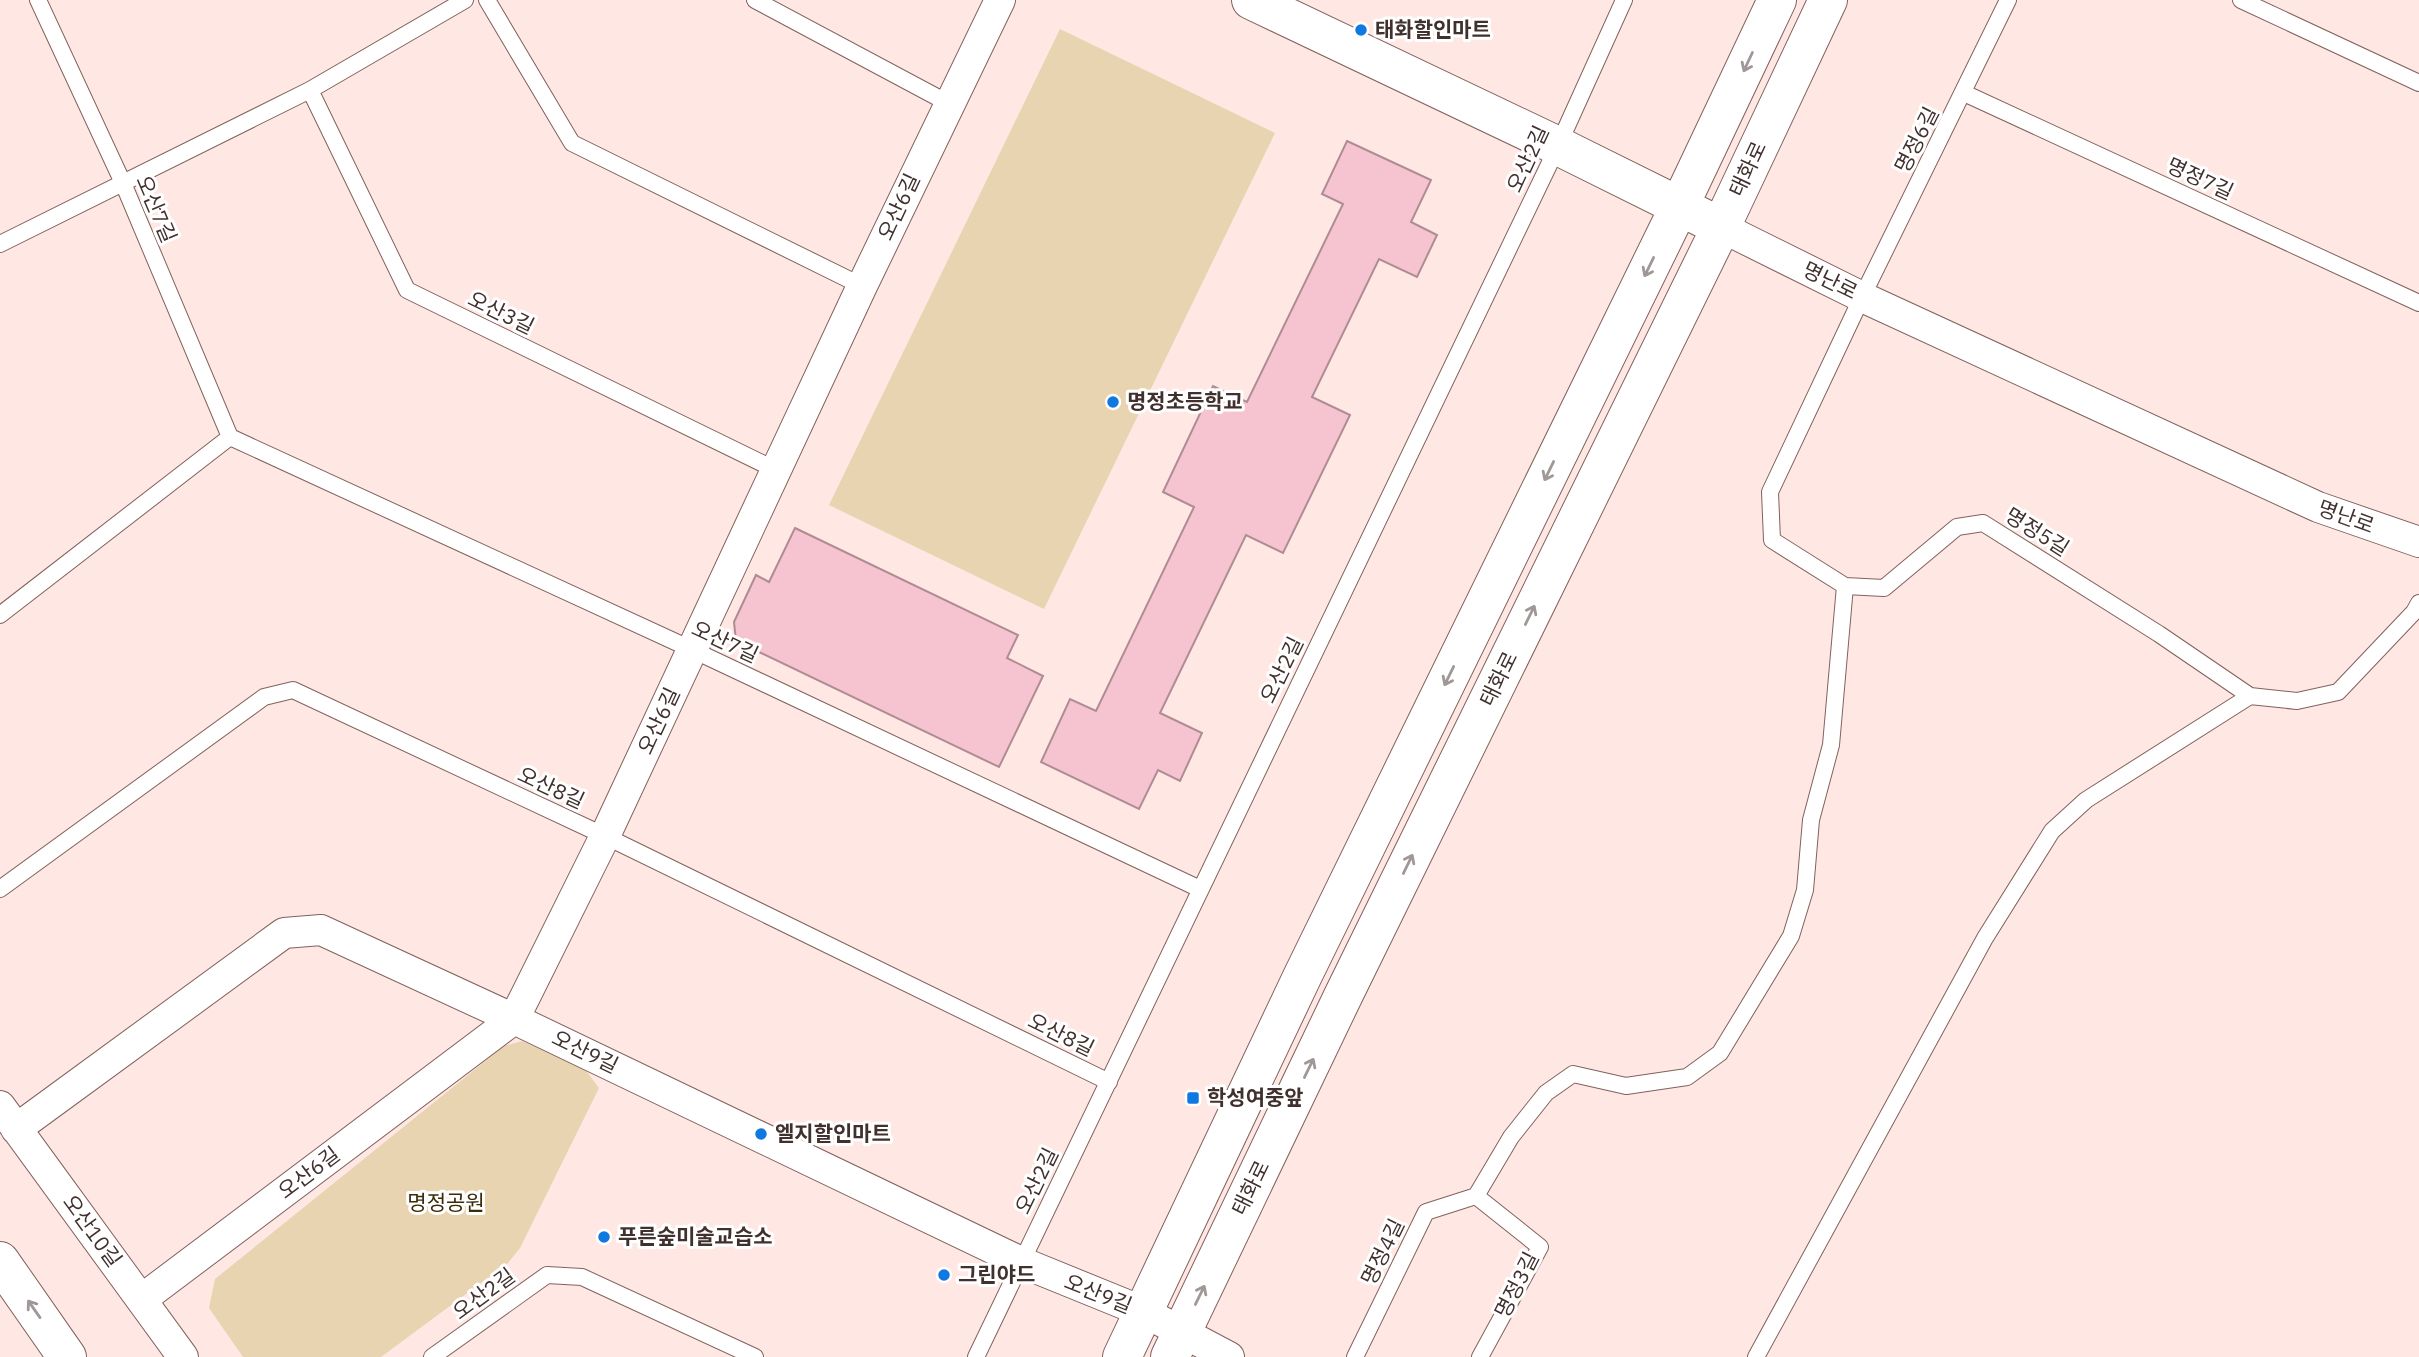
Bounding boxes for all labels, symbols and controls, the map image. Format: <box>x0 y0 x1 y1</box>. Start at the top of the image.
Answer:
place label: 태화할인마트 <box>1375 15 1491 43</box>
marker: 태화할인마트 <box>1353 22 1369 38</box>
one-way arrow <box>1740 51 1754 72</box>
street label: 명정6길 <box>1888 102 1945 177</box>
street label: 오산2길 <box>1499 121 1555 196</box>
street label: 태화로 <box>1722 136 1772 201</box>
street label: 명정7길 <box>2163 150 2238 206</box>
street label: 오산6길 <box>870 169 926 244</box>
street label: 오산7길 <box>130 171 184 247</box>
street label: 명난로 <box>1798 255 1863 305</box>
one-way arrow <box>1642 256 1656 277</box>
street label: 오산3길 <box>464 284 539 340</box>
place label: 명정초등학교 <box>1127 387 1243 415</box>
marker: 명정초등학교 <box>1105 394 1121 410</box>
one-way arrow <box>1542 460 1556 481</box>
street label: 명난로 <box>2314 493 2378 539</box>
street label: 명정5길 <box>2000 501 2075 562</box>
one-way arrow <box>1524 605 1537 626</box>
street label: 오산7길 <box>688 613 763 669</box>
street label: 오산2길 <box>1253 632 1309 707</box>
street label: 태화로 <box>1473 646 1523 711</box>
one-way arrow <box>1442 665 1456 686</box>
street label: 오산6길 <box>630 683 686 758</box>
street label: 오산8길 <box>514 759 589 815</box>
one-way arrow <box>1402 854 1416 875</box>
street label: 오산8길 <box>1024 1006 1099 1062</box>
street label: 오산9길 <box>548 1023 623 1079</box>
one-way arrow <box>1302 1058 1316 1079</box>
place label: 학성여중앞 <box>1207 1083 1304 1111</box>
marker: 학성여중앞 <box>1185 1090 1201 1106</box>
place label: 엘지할인마트 <box>775 1119 891 1147</box>
marker: 엘지할인마트 <box>753 1126 769 1142</box>
street label: 오산6길 <box>272 1140 345 1205</box>
street label: 오산2길 <box>1008 1143 1064 1218</box>
street label: 태화로 <box>1225 1155 1275 1220</box>
park label: 명정공원 <box>407 1188 485 1216</box>
street label: 오산10길 <box>57 1189 129 1272</box>
street label: 명정4길 <box>1354 1214 1410 1289</box>
place label: 푸른숲미술교습소 <box>618 1222 773 1250</box>
marker: 푸른숲미술교습소 <box>596 1229 612 1245</box>
street label: 명정3길 <box>1488 1247 1545 1322</box>
place label: 그린야드 <box>958 1260 1035 1288</box>
street label: 오산2길 <box>447 1261 520 1325</box>
marker: 그린야드 <box>936 1267 952 1283</box>
street label: 오산9길 <box>1060 1267 1136 1319</box>
one-way arrow <box>1194 1285 1207 1306</box>
one-way arrow <box>27 1300 41 1319</box>

